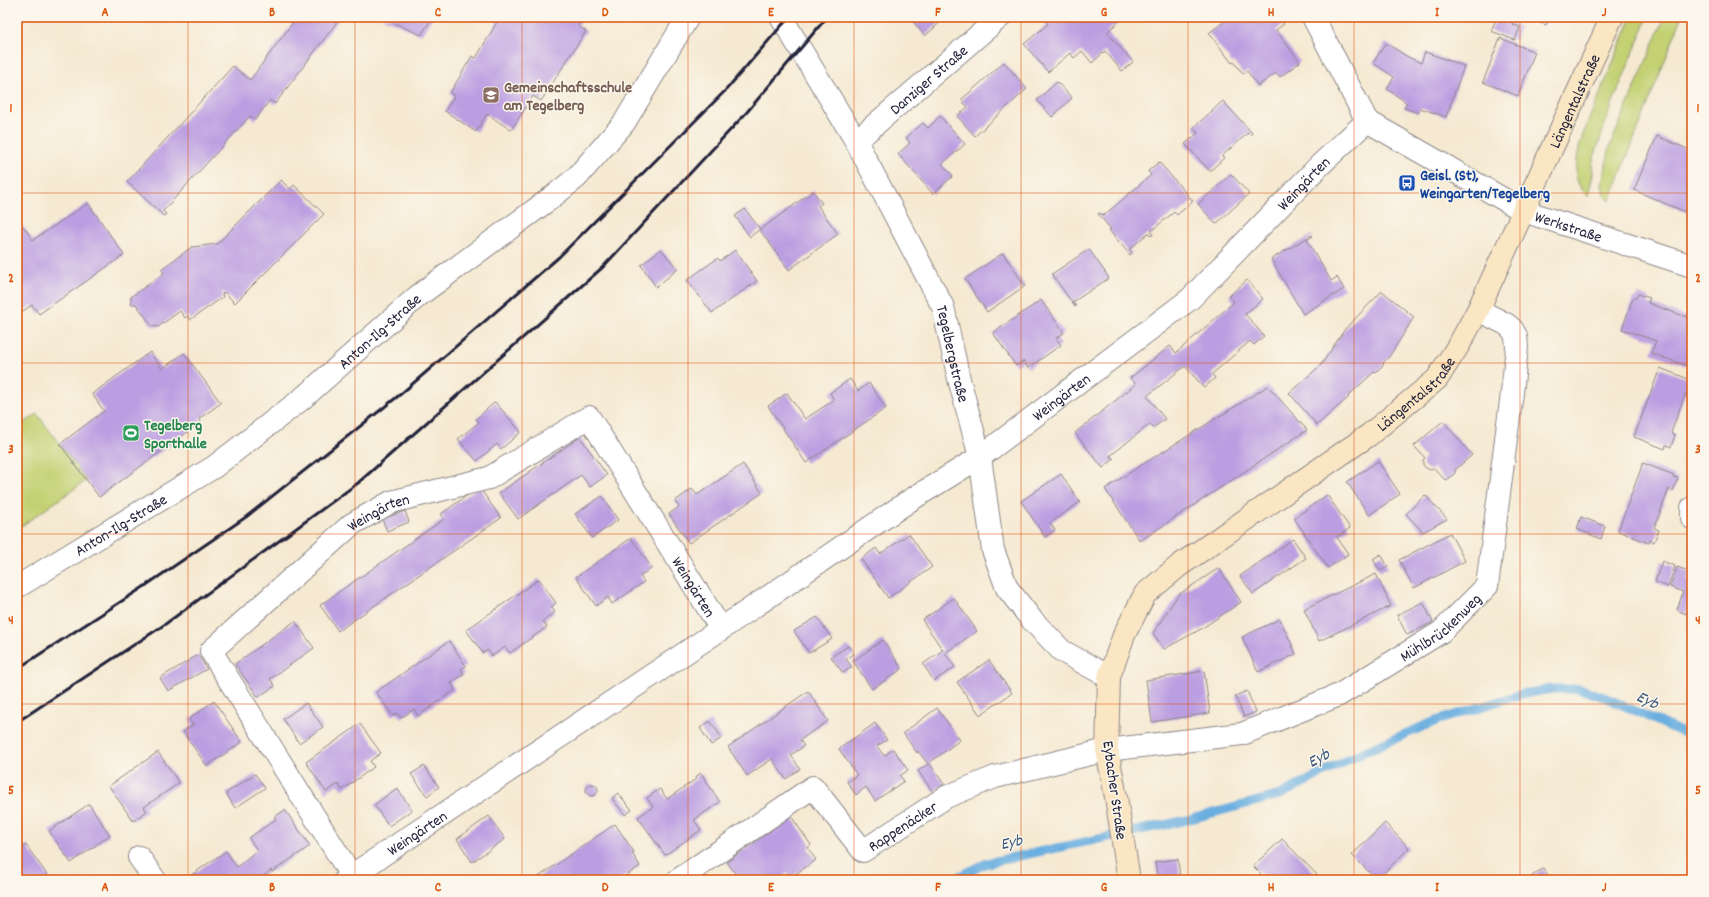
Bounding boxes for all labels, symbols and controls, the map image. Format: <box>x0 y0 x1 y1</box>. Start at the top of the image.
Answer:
text: A <box>101 4 109 23</box>
text: B <box>269 4 275 23</box>
text: C <box>435 4 442 23</box>
text: D <box>602 4 609 23</box>
text: E <box>768 4 775 23</box>
text: F <box>935 4 941 23</box>
text: G <box>1101 4 1108 23</box>
text: H <box>1268 4 1275 23</box>
text: I <box>1435 4 1440 23</box>
text: J <box>1602 4 1607 23</box>
street label: Danziger Straße <box>885 41 974 121</box>
street label: Längentalstraße <box>1544 51 1608 153</box>
place label: Gemeinschaftsschule am Tegelberg <box>504 77 632 118</box>
school or university icon: Gemeinschaftsschule am Tegelberg <box>481 85 501 105</box>
text: 1 <box>10 100 13 119</box>
text: 1 <box>1697 100 1700 119</box>
street label: Weingärten <box>1273 152 1336 217</box>
place label: Geisl. (St), Weingarten/Tegelberg <box>1420 165 1550 206</box>
bus stop icon: Geisl. (St), Weingarten/Tegelberg <box>1397 173 1417 193</box>
street label: Werkstraße <box>1531 206 1604 250</box>
text: 2 <box>8 270 14 289</box>
text: 2 <box>1695 270 1701 289</box>
street label: Anton-Ilg-Straße <box>334 289 427 376</box>
street label: Tegelbergstraße <box>929 303 974 405</box>
street label: Längentalstraße <box>1372 353 1462 438</box>
street label: Weingärten <box>1028 369 1096 428</box>
place label: Tegelberg Sporthalle <box>144 415 207 456</box>
sports icon: Tegelberg Sporthalle <box>121 423 141 443</box>
text: 3 <box>8 441 14 460</box>
text: 3 <box>1695 441 1701 460</box>
street label: Anton-Ilg-Straße <box>71 489 172 563</box>
street label: Weingärten <box>342 489 412 538</box>
street label: Weingärten <box>665 553 720 623</box>
street label: Mühlbrückenweg <box>1396 589 1488 669</box>
text: 4 <box>8 612 14 631</box>
text: 4 <box>1695 612 1701 631</box>
water label: Eyb <box>1632 686 1663 718</box>
street label: Eybacher Straße <box>1095 739 1132 841</box>
water label: Eyb <box>1304 743 1336 775</box>
text: 5 <box>8 782 14 801</box>
text: 5 <box>1695 782 1701 801</box>
street label: Rappenäcker <box>864 796 943 859</box>
street label: Weingärten <box>383 806 453 863</box>
water label: Eyb <box>998 830 1026 858</box>
text: A <box>101 879 109 897</box>
text: B <box>269 879 275 897</box>
text: C <box>435 879 442 897</box>
text: D <box>602 879 609 897</box>
text: E <box>768 879 775 897</box>
text: F <box>935 879 941 897</box>
text: G <box>1101 879 1108 897</box>
text: H <box>1268 879 1275 897</box>
text: I <box>1435 879 1440 897</box>
text: J <box>1602 879 1607 897</box>

